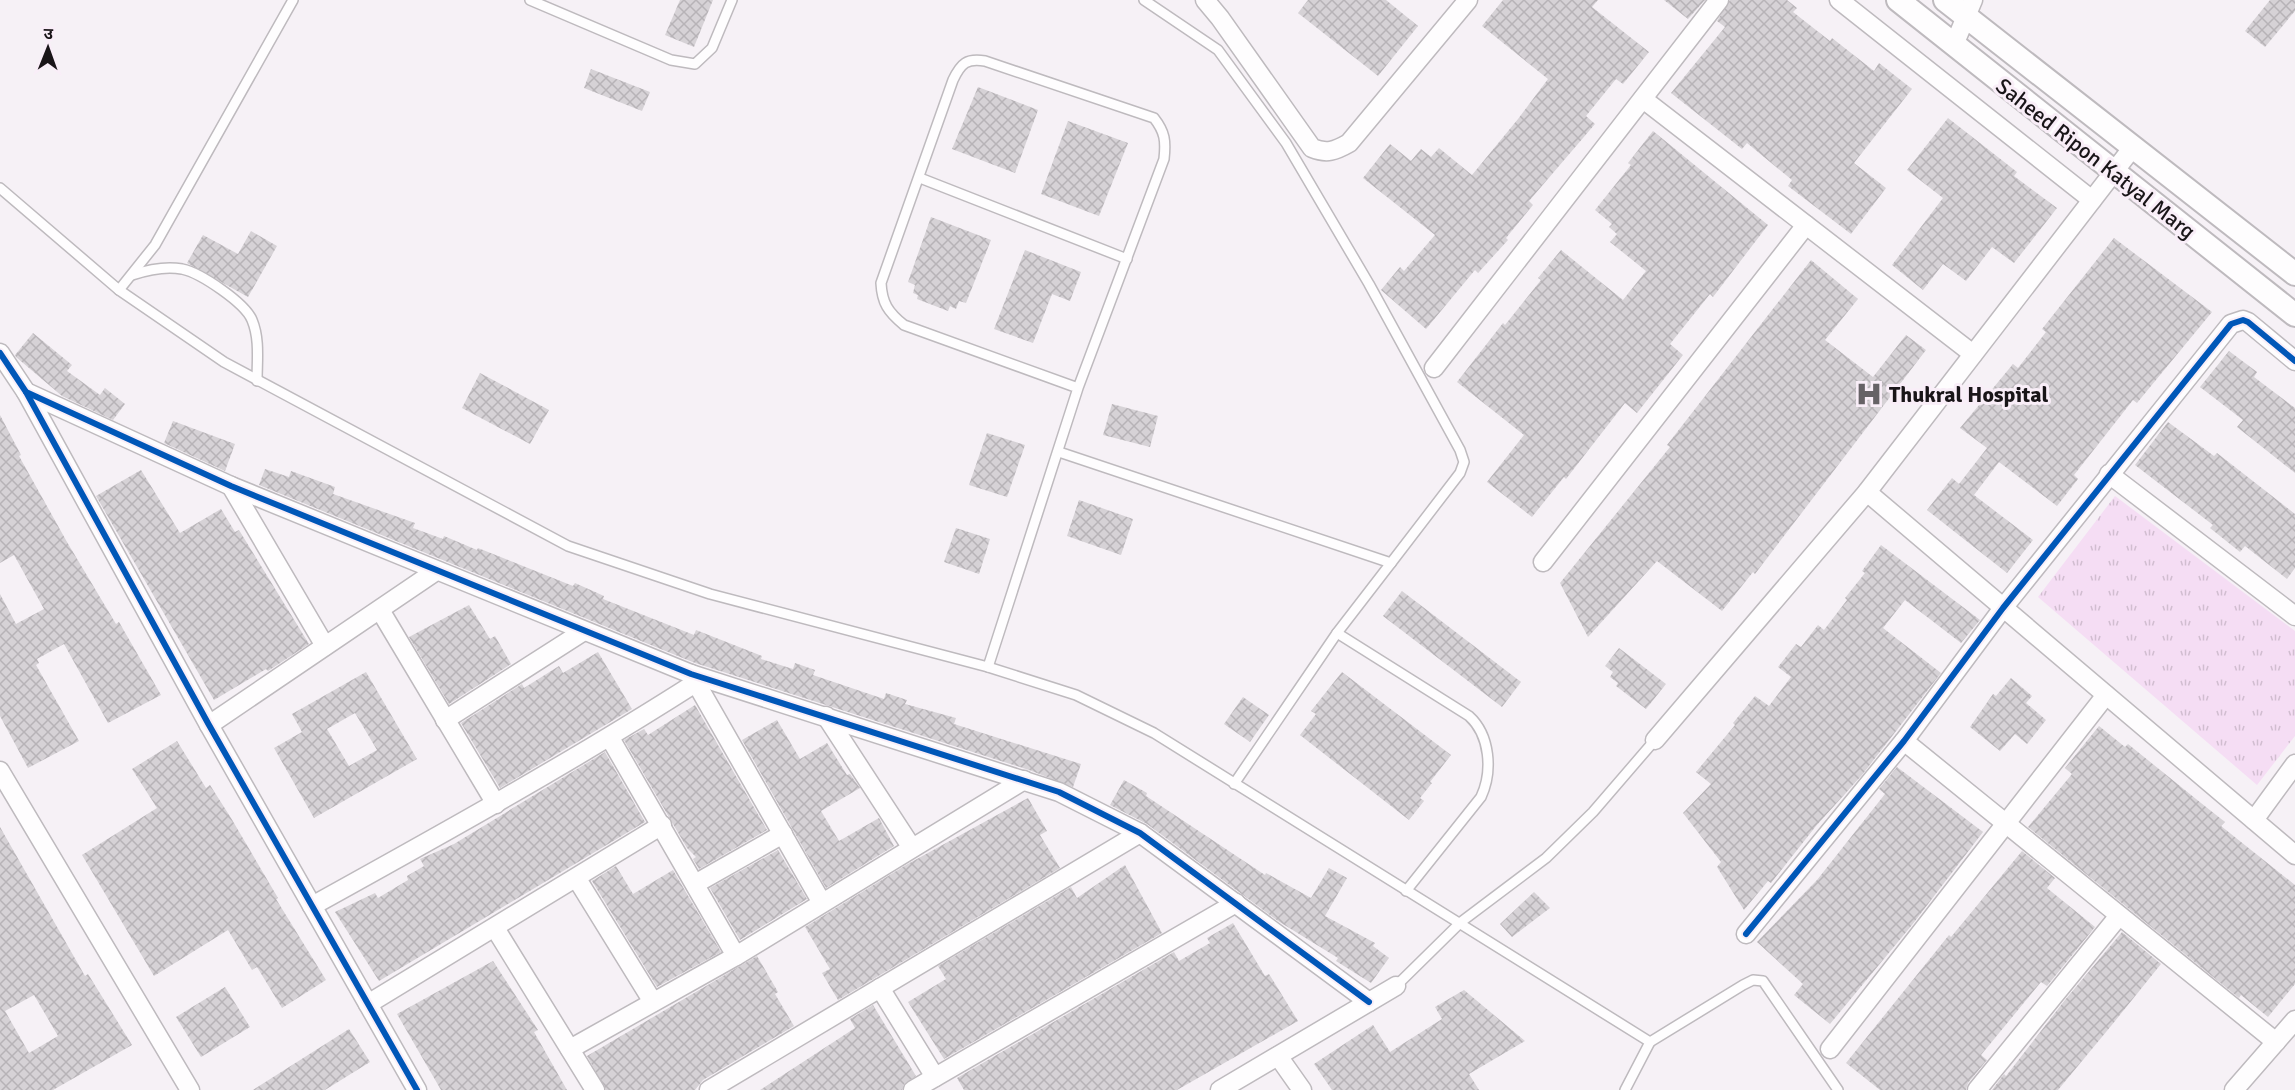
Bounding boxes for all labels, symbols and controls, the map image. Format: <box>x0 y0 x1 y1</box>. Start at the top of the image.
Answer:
north arrow <box>18 18 78 78</box>
text: उ <box>43 24 54 44</box>
street label: Saheed Ripon Katyal Marg <box>1991 72 2201 245</box>
hospital icon: Thukral Hospital <box>1854 379 1884 409</box>
place label: Thukral Hospital <box>1889 381 2048 408</box>

